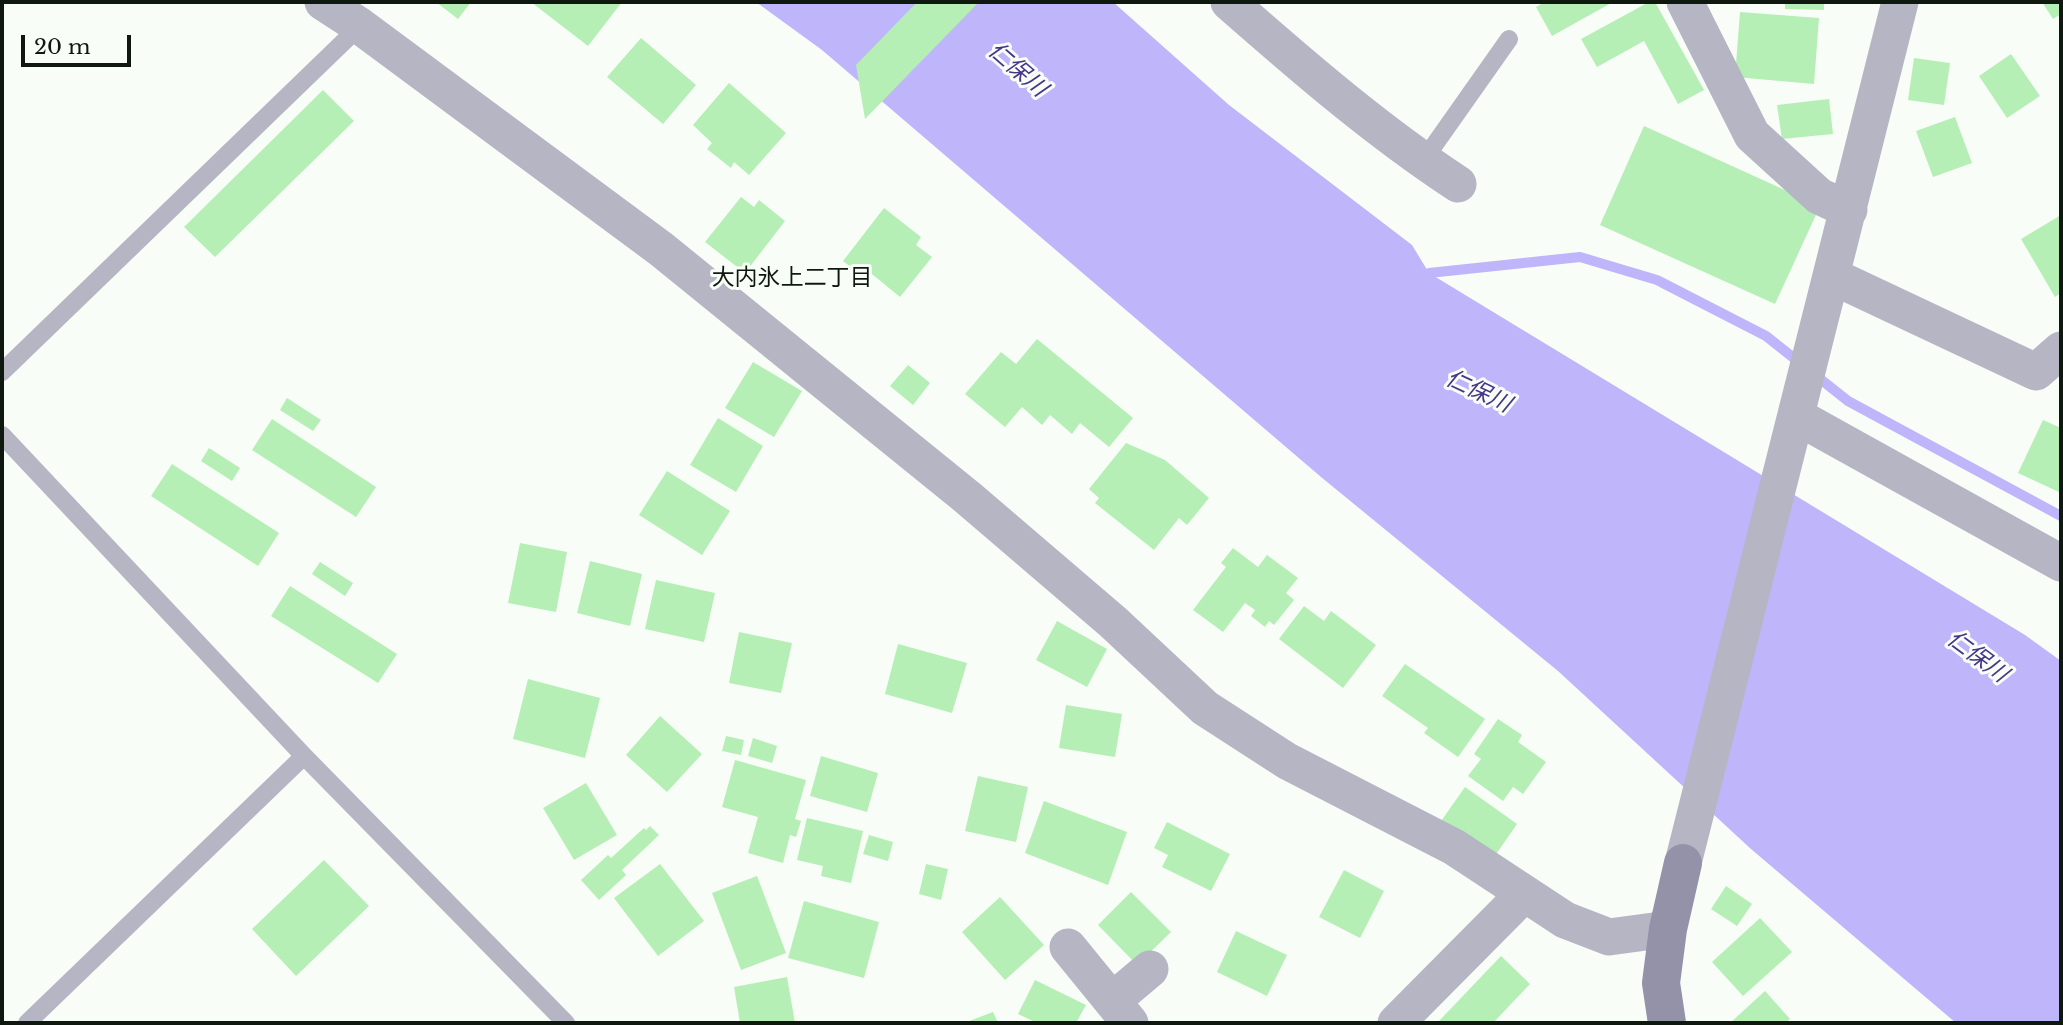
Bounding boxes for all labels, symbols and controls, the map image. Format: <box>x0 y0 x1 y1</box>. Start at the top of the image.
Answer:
scale bar <box>24 21 135 65</box>
text: 20 m <box>34 34 91 60</box>
water label: 仁保川 <box>982 37 1052 103</box>
district label: 大内氷上二丁目 <box>712 265 872 293</box>
water label: 仁保川 <box>1441 365 1515 419</box>
water label: 仁保川 <box>1941 625 2013 689</box>

